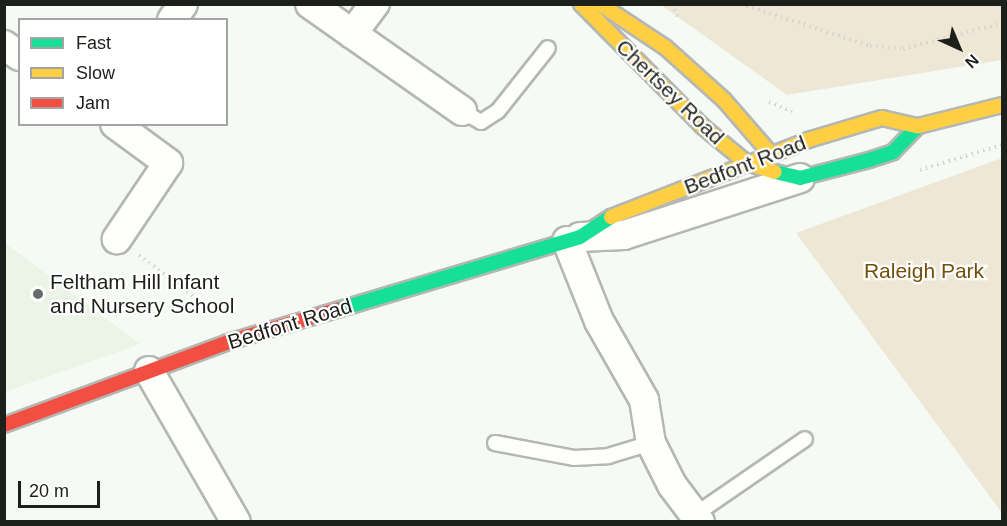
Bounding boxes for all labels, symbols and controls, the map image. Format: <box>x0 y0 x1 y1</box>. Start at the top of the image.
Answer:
legend <box>18 18 228 126</box>
north arrow <box>929 18 989 78</box>
text: Fast <box>76 33 111 53</box>
street label: Chertsey Road <box>611 34 729 150</box>
text: N <box>962 51 982 71</box>
text: Slow <box>76 63 115 83</box>
text: Jam <box>76 93 110 113</box>
street label: Bedfont Road <box>681 130 809 200</box>
park label: Raleigh Park <box>864 258 984 284</box>
place label: Feltham Hill Infant and Nursery School <box>50 269 234 319</box>
marker: Feltham Hill Infant and Nursery School <box>31 287 45 301</box>
street label: Bedfont Road <box>225 293 355 355</box>
scale bar <box>21 469 104 507</box>
text: 20 m <box>29 481 69 501</box>

